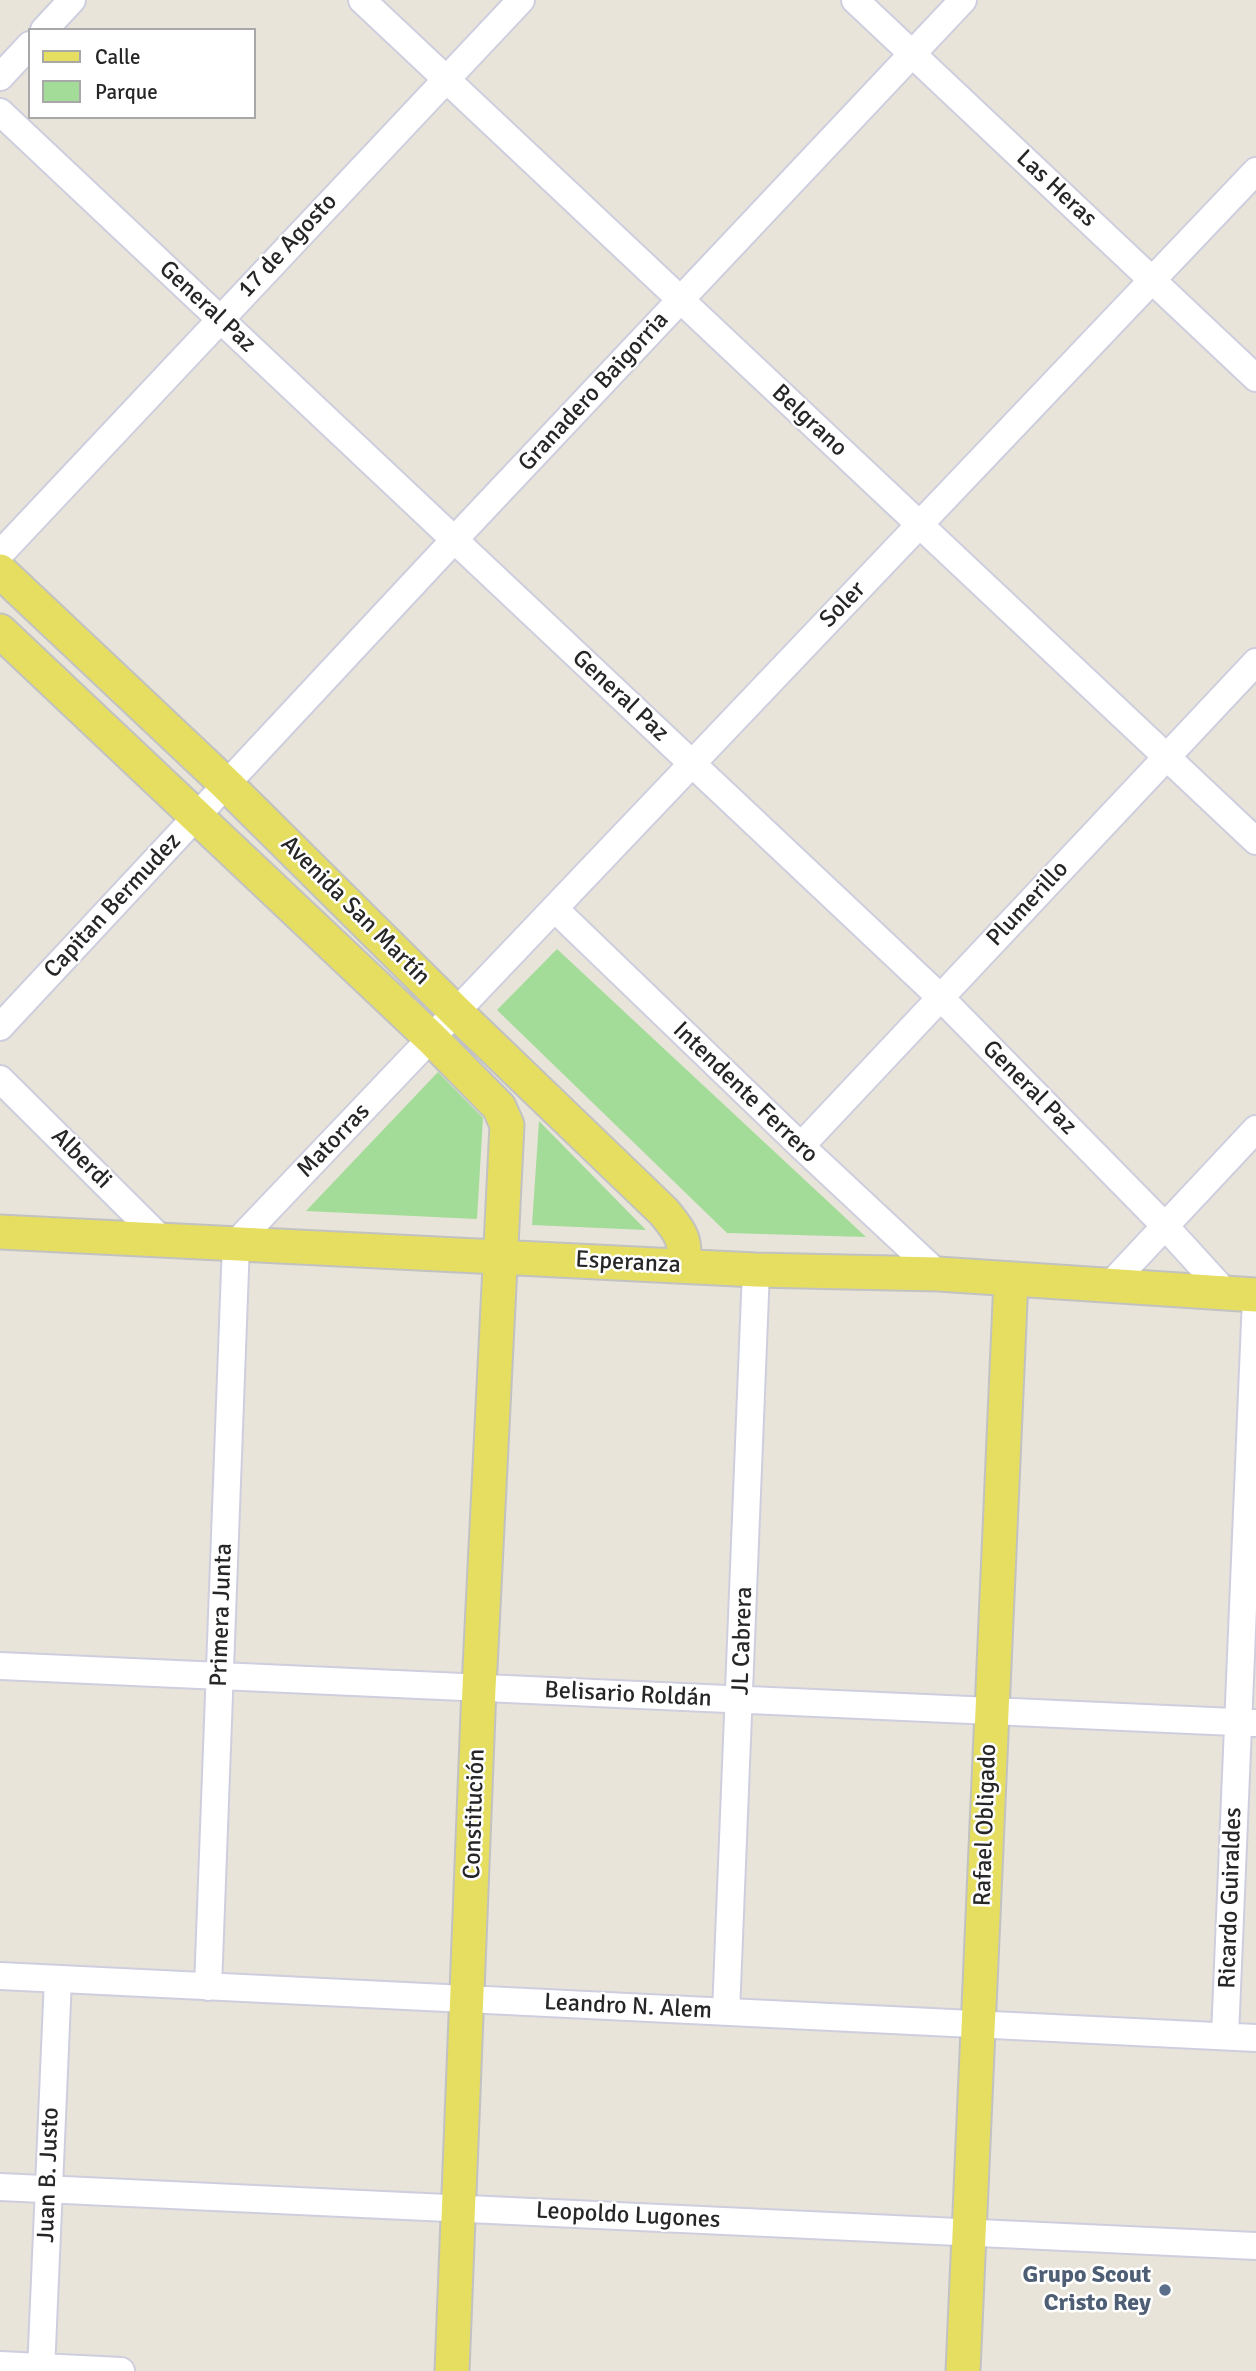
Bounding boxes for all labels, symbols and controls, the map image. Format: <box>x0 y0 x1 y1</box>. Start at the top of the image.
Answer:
legend <box>28 28 256 119</box>
text: Calle <box>95 44 141 70</box>
text: Parque <box>95 79 158 105</box>
street label: Las Heras <box>1010 144 1102 234</box>
street label: 17 de Agosto <box>232 188 344 304</box>
street label: General Paz <box>153 255 261 359</box>
street label: Granadero Baigorria <box>513 306 675 478</box>
street label: Belgrano <box>765 379 853 463</box>
street label: Soler <box>814 576 872 634</box>
street label: General Paz <box>566 644 674 748</box>
street label: Capitan Bermudez <box>38 828 188 984</box>
street label: Avenida San Martín <box>274 830 436 992</box>
street label: Plumerillo <box>981 855 1075 953</box>
street label: Intendente Ferrero <box>666 1016 824 1170</box>
street label: General Paz <box>976 1035 1082 1141</box>
street label: Matorras <box>292 1098 376 1184</box>
street label: Alberdi <box>45 1123 117 1195</box>
street label: Esperanza <box>575 1246 681 1280</box>
street label: Primera Junta <box>205 1543 239 1687</box>
street label: JL Cabrera <box>727 1586 759 1696</box>
street label: Belisario Roldán <box>544 1676 712 1714</box>
street label: Rafael Obligado <box>969 1743 1003 1907</box>
street label: Constitución <box>458 1748 492 1880</box>
street label: Ricardo Guiraldes <box>1213 1807 1249 1989</box>
street label: Leandro N. Alem <box>543 1988 713 2026</box>
street label: Juan B. Justo <box>32 2107 66 2243</box>
street label: Leopoldo Lugones <box>535 2197 721 2235</box>
place label: Grupo Scout Cristo Rey <box>1023 2262 1151 2318</box>
marker: Grupo Scout Cristo Rey <box>1157 2282 1173 2298</box>

